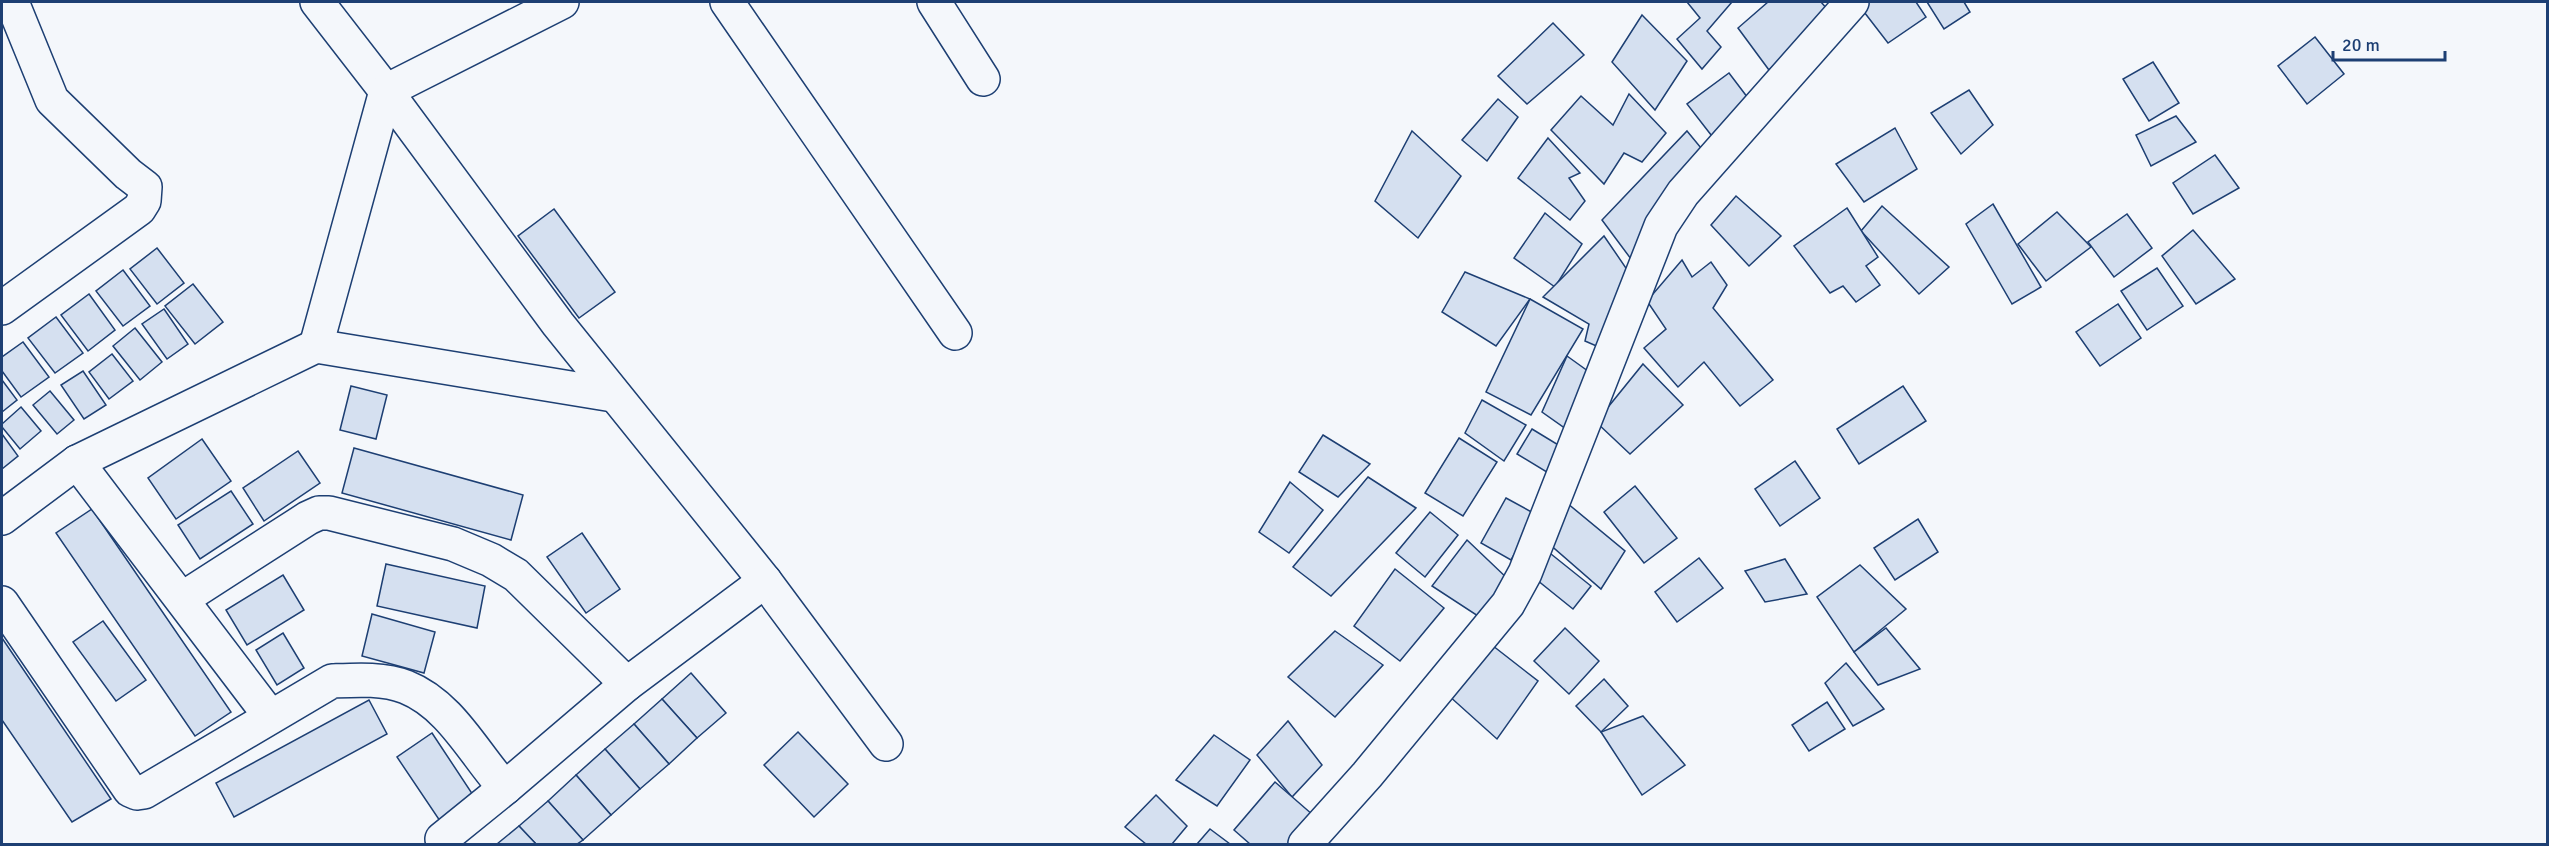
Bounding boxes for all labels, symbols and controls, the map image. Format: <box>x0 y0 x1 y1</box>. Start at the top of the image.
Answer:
scale bar <box>2333 24 2446 62</box>
text: 20 m <box>2342 34 2380 56</box>

